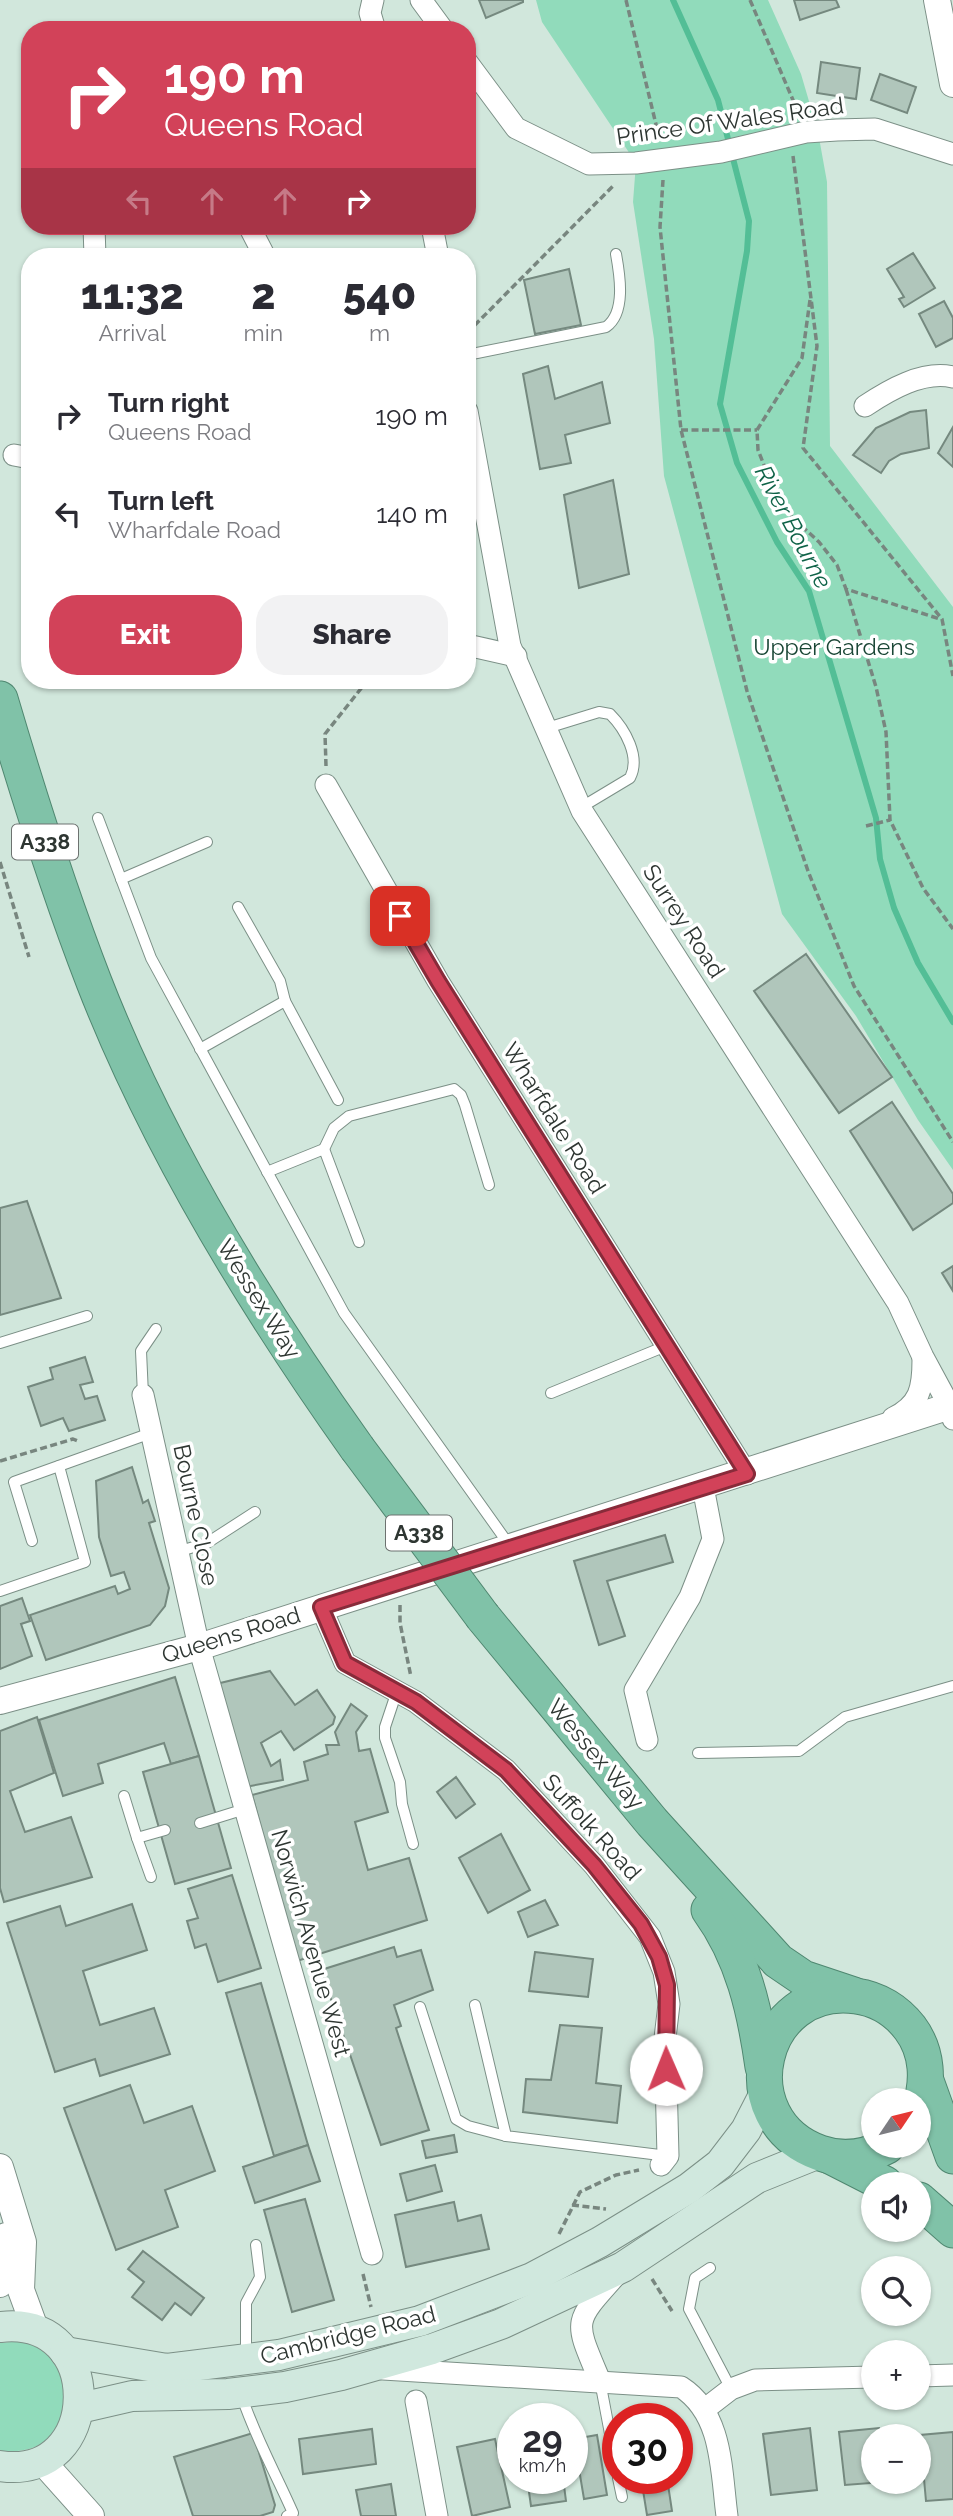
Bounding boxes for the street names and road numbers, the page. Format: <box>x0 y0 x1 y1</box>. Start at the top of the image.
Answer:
street label: Prince Of Wales Road <box>614 91 845 150</box>
road number: A338 <box>12 824 78 860</box>
street label: Surrey Road <box>638 859 731 982</box>
street label: Wharfdale Road <box>497 1037 612 1198</box>
street label: Wessex Way <box>212 1234 307 1363</box>
street label: Bourne Close <box>168 1442 225 1588</box>
road number: A338 <box>386 1516 452 1550</box>
street label: Queens Road <box>158 1601 303 1668</box>
street label: Wessex Way <box>543 1693 650 1814</box>
street label: Suffolk Road <box>538 1768 647 1885</box>
street label: Norwich Avenue West <box>266 1826 357 2060</box>
street label: Cambridge Road <box>257 2300 438 2369</box>

